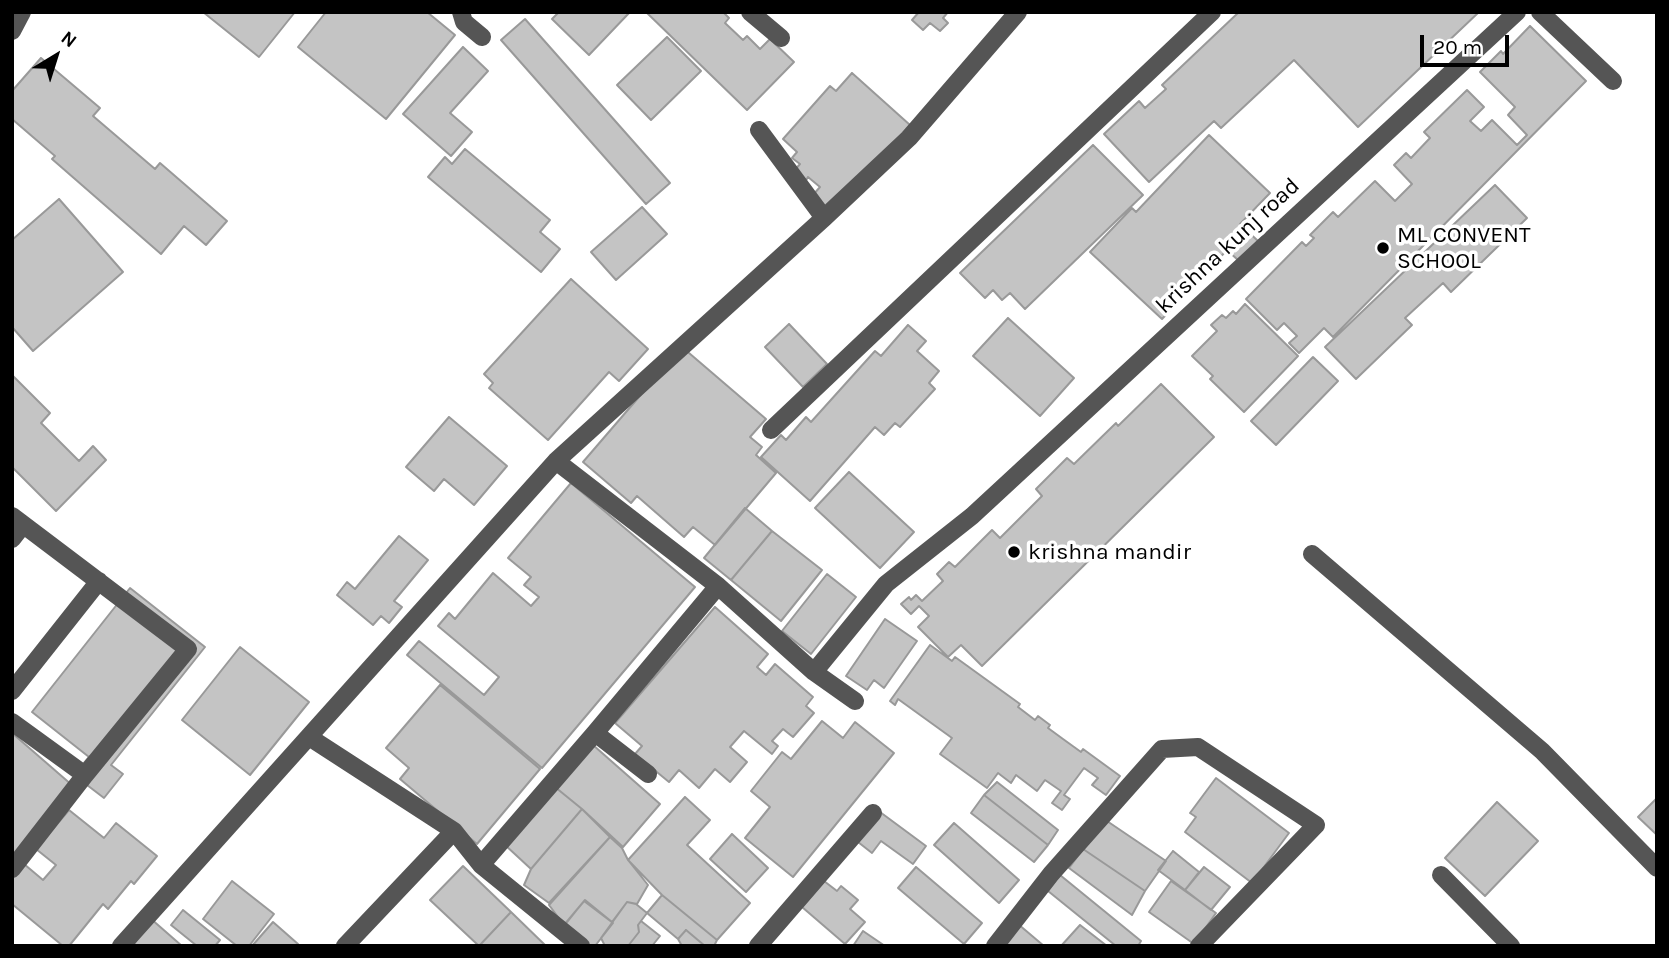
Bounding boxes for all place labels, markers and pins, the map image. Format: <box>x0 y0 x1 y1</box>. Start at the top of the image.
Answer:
place label: ML CONVENT SCHOOL <box>1397 221 1530 275</box>
marker: ML CONVENT SCHOOL <box>1375 240 1391 256</box>
place label: krishna mandir <box>1028 538 1191 566</box>
marker: krishna mandir <box>1006 544 1022 560</box>

